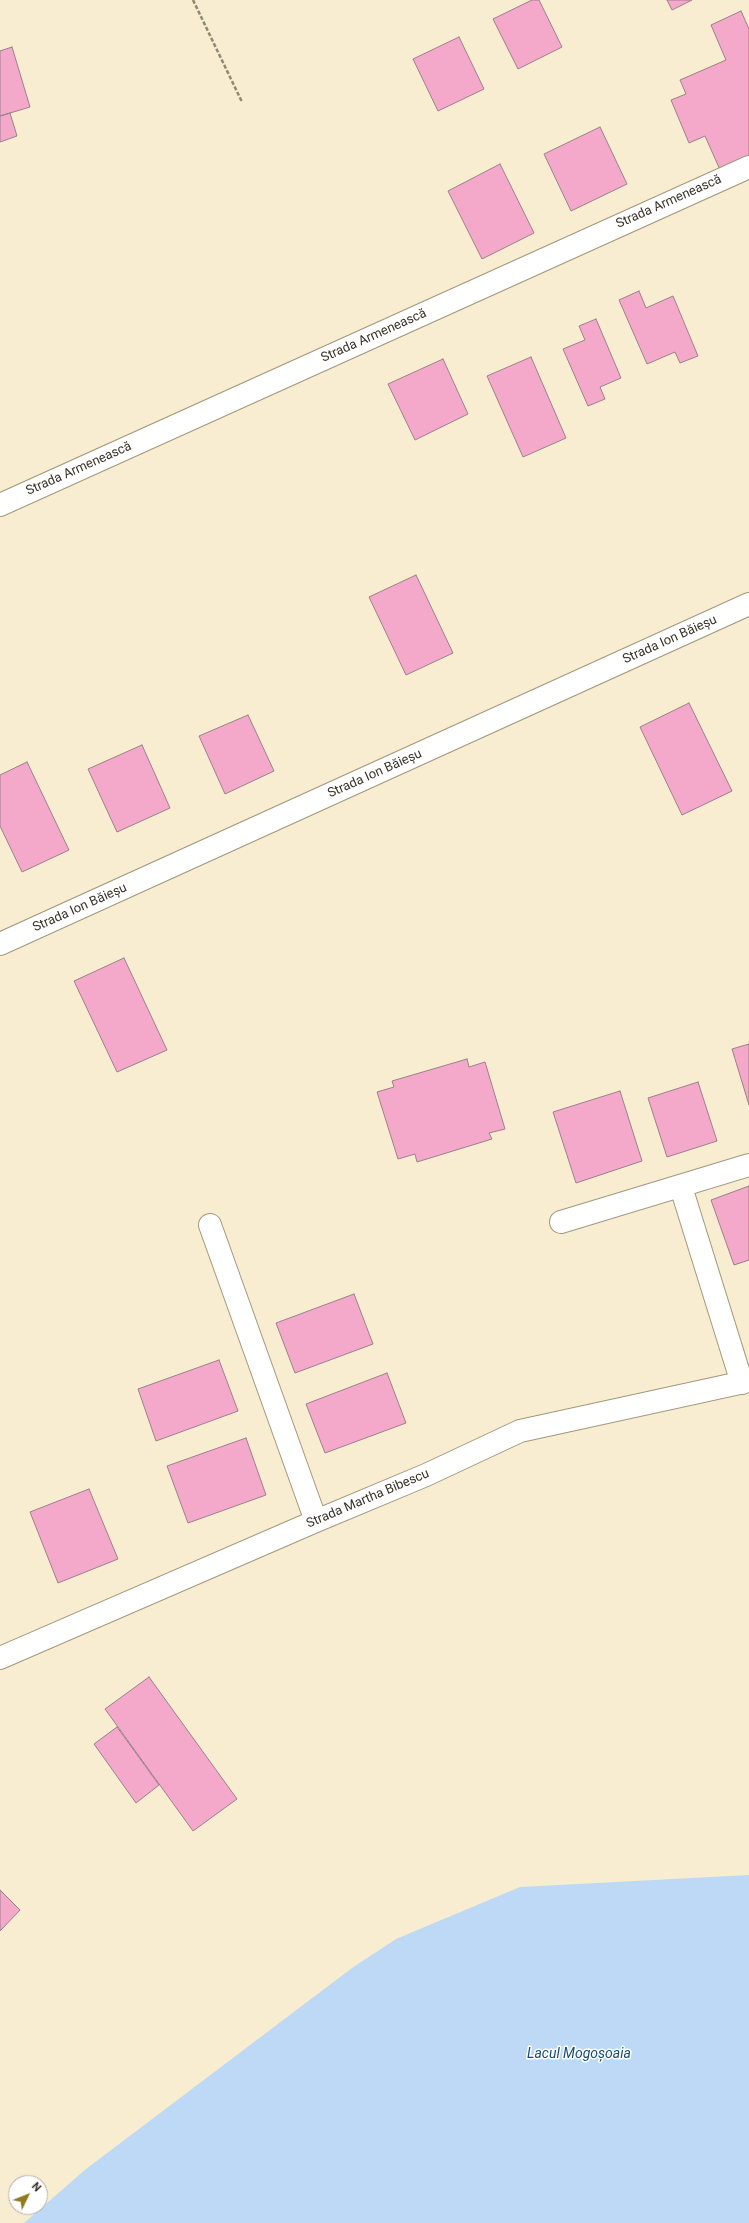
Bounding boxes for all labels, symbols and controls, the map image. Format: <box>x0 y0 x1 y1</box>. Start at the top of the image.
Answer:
street label: Strada Armenească <box>614 172 724 232</box>
street label: Strada Armenească <box>319 306 429 366</box>
street label: Strada Armenească <box>24 439 134 499</box>
street label: Strada Ion Băieșu <box>621 612 719 668</box>
street label: Strada Ion Băieșu <box>326 746 424 802</box>
street label: Strada Ion Băieșu <box>31 880 129 936</box>
street label: Strada Martha Bibescu <box>304 1466 432 1532</box>
water label: Lacul Mogoșoaia <box>527 2046 631 2062</box>
north arrow <box>8 2175 48 2215</box>
text: N <box>29 2180 44 2194</box>

